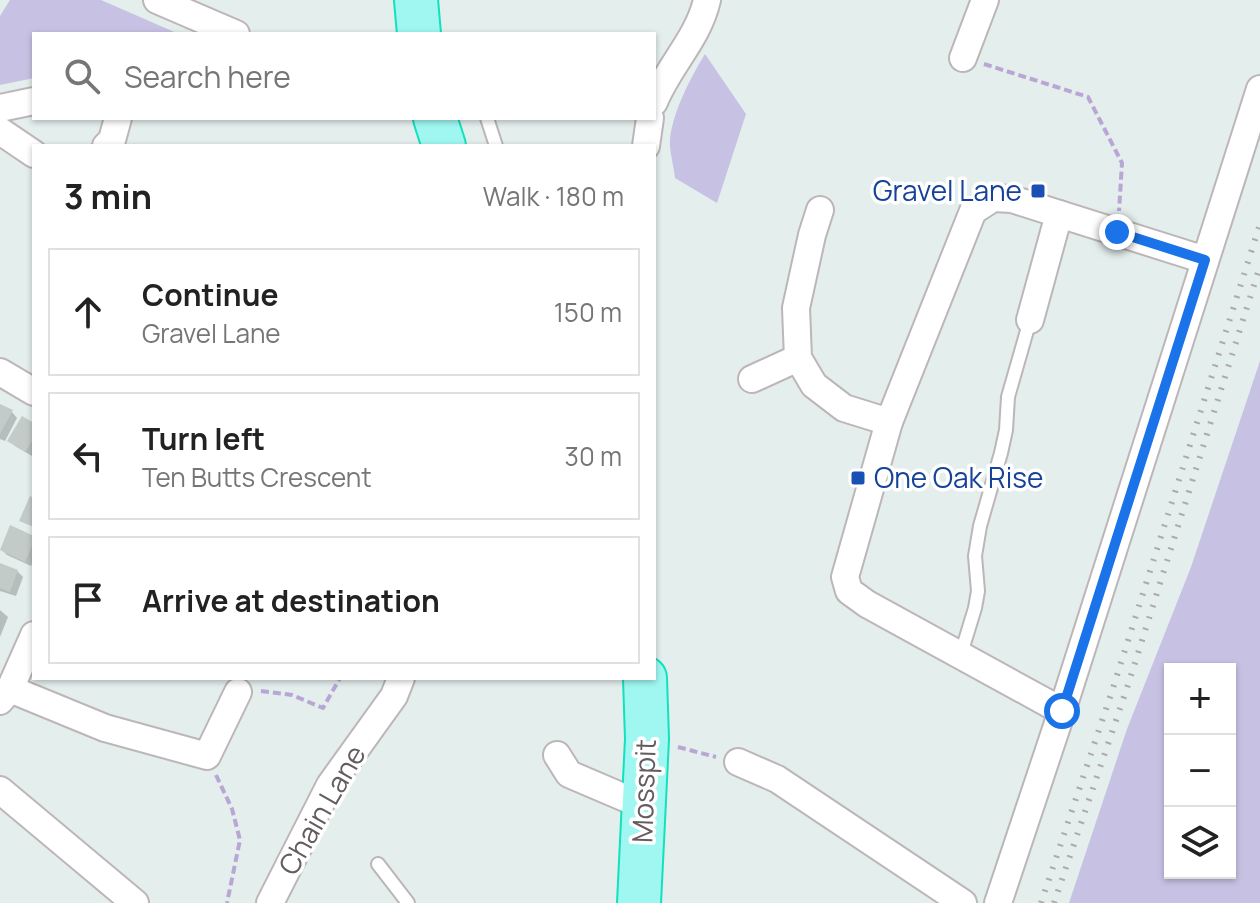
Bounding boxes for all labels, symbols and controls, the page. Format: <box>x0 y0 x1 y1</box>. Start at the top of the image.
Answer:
search box <box>32 32 656 120</box>
icon: search <box>60 54 104 98</box>
text: Search here <box>124 56 291 97</box>
place label: Gravel Lane <box>873 171 1022 209</box>
text: 3 min <box>64 173 152 219</box>
text: Walk · 180 m <box>483 178 624 214</box>
marker: Gravel Lane <box>1029 182 1047 200</box>
route end <box>1099 214 1135 250</box>
text: Continue <box>142 274 278 315</box>
icon: ahead <box>66 290 110 334</box>
text: 150 m <box>554 294 622 330</box>
text: Gravel Lane <box>142 315 281 351</box>
text: Turn left <box>142 418 265 459</box>
icon: left <box>66 434 110 478</box>
text: 30 m <box>565 438 622 474</box>
place label: One Oak Rise <box>874 458 1043 496</box>
text: Ten Butts Crescent <box>142 459 372 495</box>
marker: One Oak Rise <box>849 469 867 487</box>
icon: arrive <box>66 578 110 622</box>
text: Arrive at destination <box>142 580 440 621</box>
map controls <box>1164 663 1236 879</box>
button: + <box>1164 663 1236 735</box>
route start <box>1044 693 1080 729</box>
button: − <box>1164 735 1236 807</box>
street label: Chain Lane <box>269 738 374 881</box>
street label: Mosspit <box>622 738 664 843</box>
button: layers <box>1164 807 1236 879</box>

